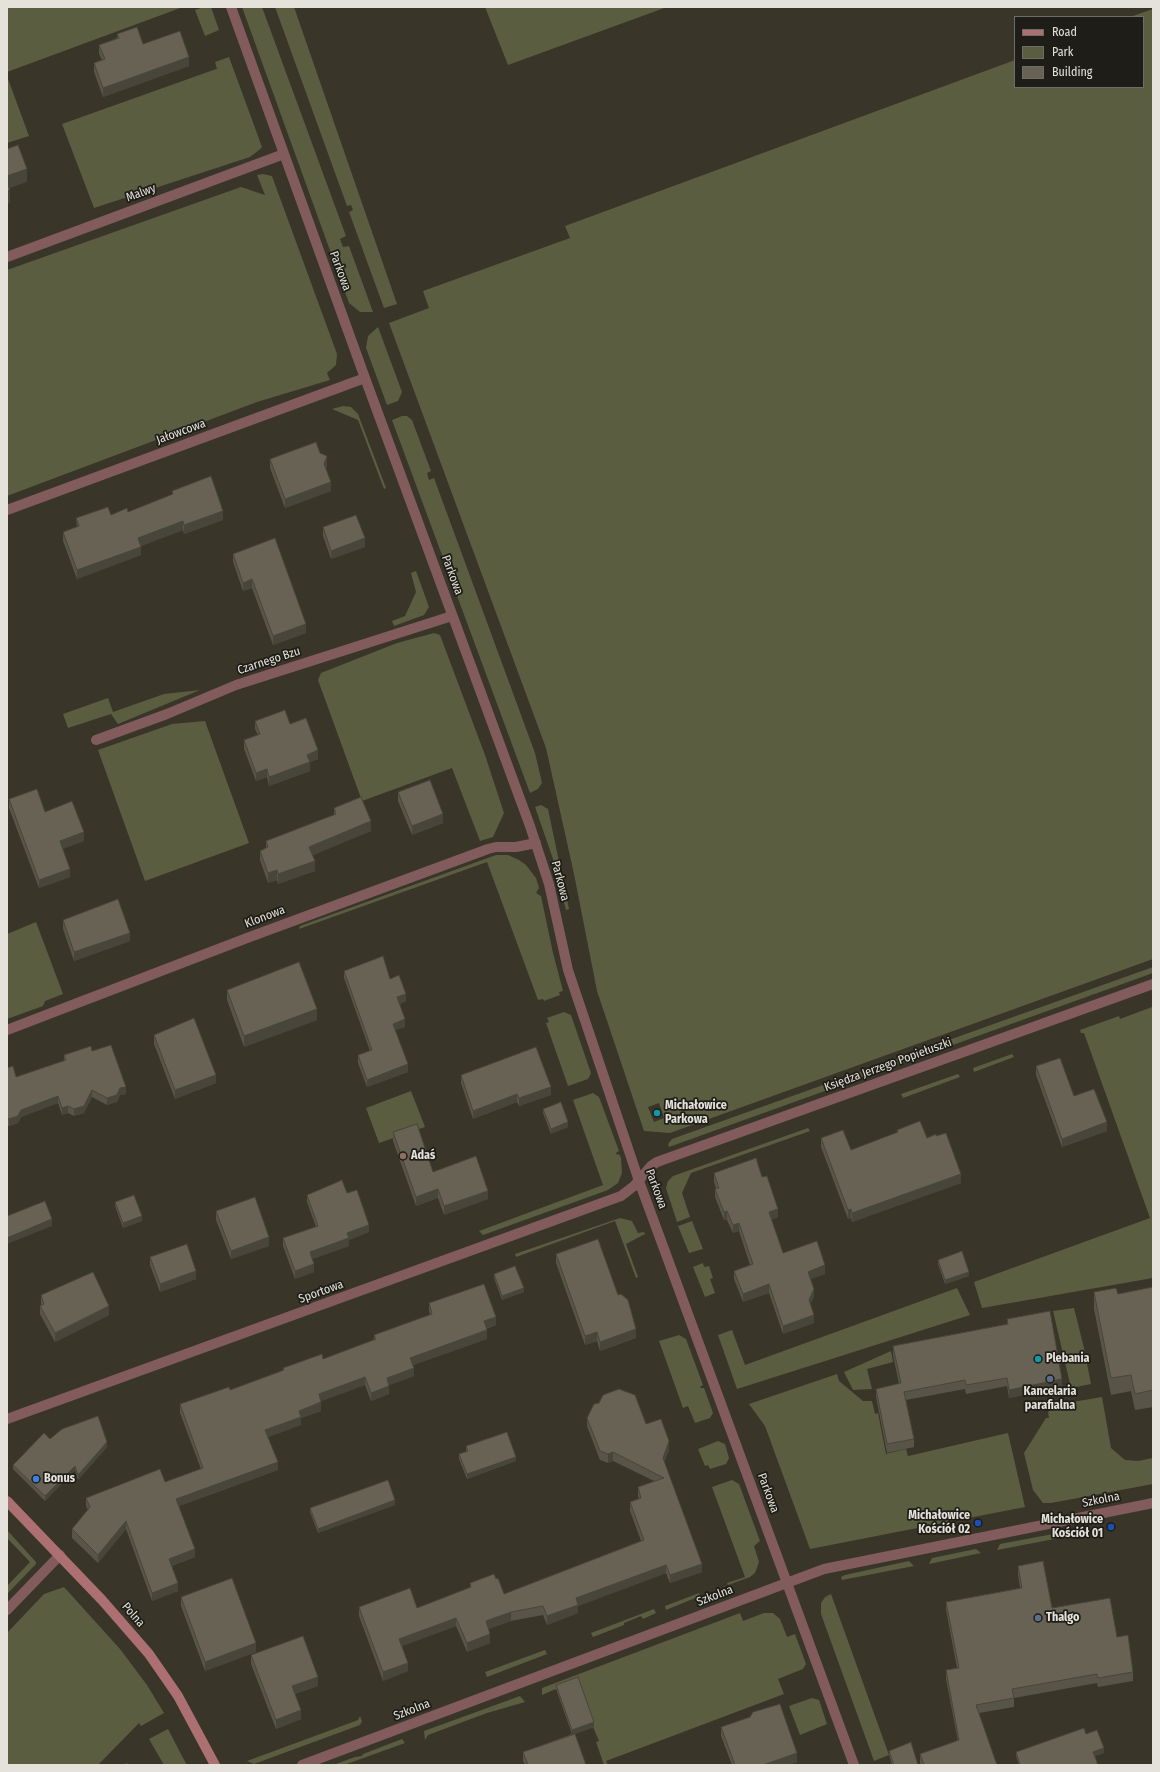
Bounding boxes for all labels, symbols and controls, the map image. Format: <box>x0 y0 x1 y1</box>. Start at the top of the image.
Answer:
legend <box>1014 16 1144 88</box>
text: Road <box>1052 25 1077 39</box>
text: Park <box>1052 45 1073 59</box>
text: Building <box>1052 65 1092 79</box>
street label: Malwy <box>124 181 158 205</box>
street label: Parkowa <box>326 249 354 293</box>
street label: Jałowcowa <box>154 416 208 448</box>
street label: Parkowa <box>438 553 466 597</box>
street label: Czarnego Bzu <box>236 644 302 678</box>
street label: Parkowa <box>548 859 572 903</box>
street label: Klonowa <box>243 903 287 931</box>
street label: Księdza Jerzego Popiełuszki <box>822 1035 954 1095</box>
place label: Michałowice Parkowa <box>665 1099 727 1127</box>
marker: Michałowice Parkowa <box>652 1108 662 1118</box>
place label: Adaś <box>411 1149 435 1163</box>
marker: Adaś <box>398 1151 408 1161</box>
street label: Parkowa <box>642 1167 670 1211</box>
street label: Sportowa <box>297 1277 345 1307</box>
place label: Plebania <box>1046 1352 1089 1366</box>
marker: Plebania <box>1033 1354 1043 1364</box>
marker: Kancelaria parafialna <box>1045 1374 1055 1384</box>
place label: Kancelaria parafialna <box>1024 1385 1076 1413</box>
street label: Parkowa <box>754 1471 782 1515</box>
place label: Bonus <box>44 1472 75 1486</box>
marker: Bonus <box>31 1474 41 1484</box>
street label: Szkolna <box>1081 1489 1121 1511</box>
place label: Michałowice Kościół 02 <box>908 1509 970 1537</box>
place label: Michałowice Kościół 01 <box>1041 1513 1103 1541</box>
marker: Michałowice Kościół 02 <box>973 1518 983 1528</box>
marker: Michałowice Kościół 01 <box>1106 1522 1116 1532</box>
street label: Szkolna <box>695 1583 735 1609</box>
street label: Polna <box>119 1600 147 1630</box>
place label: Thalgo <box>1046 1611 1079 1625</box>
marker: Thalgo <box>1033 1613 1043 1623</box>
street label: Szkolna <box>392 1697 432 1723</box>

